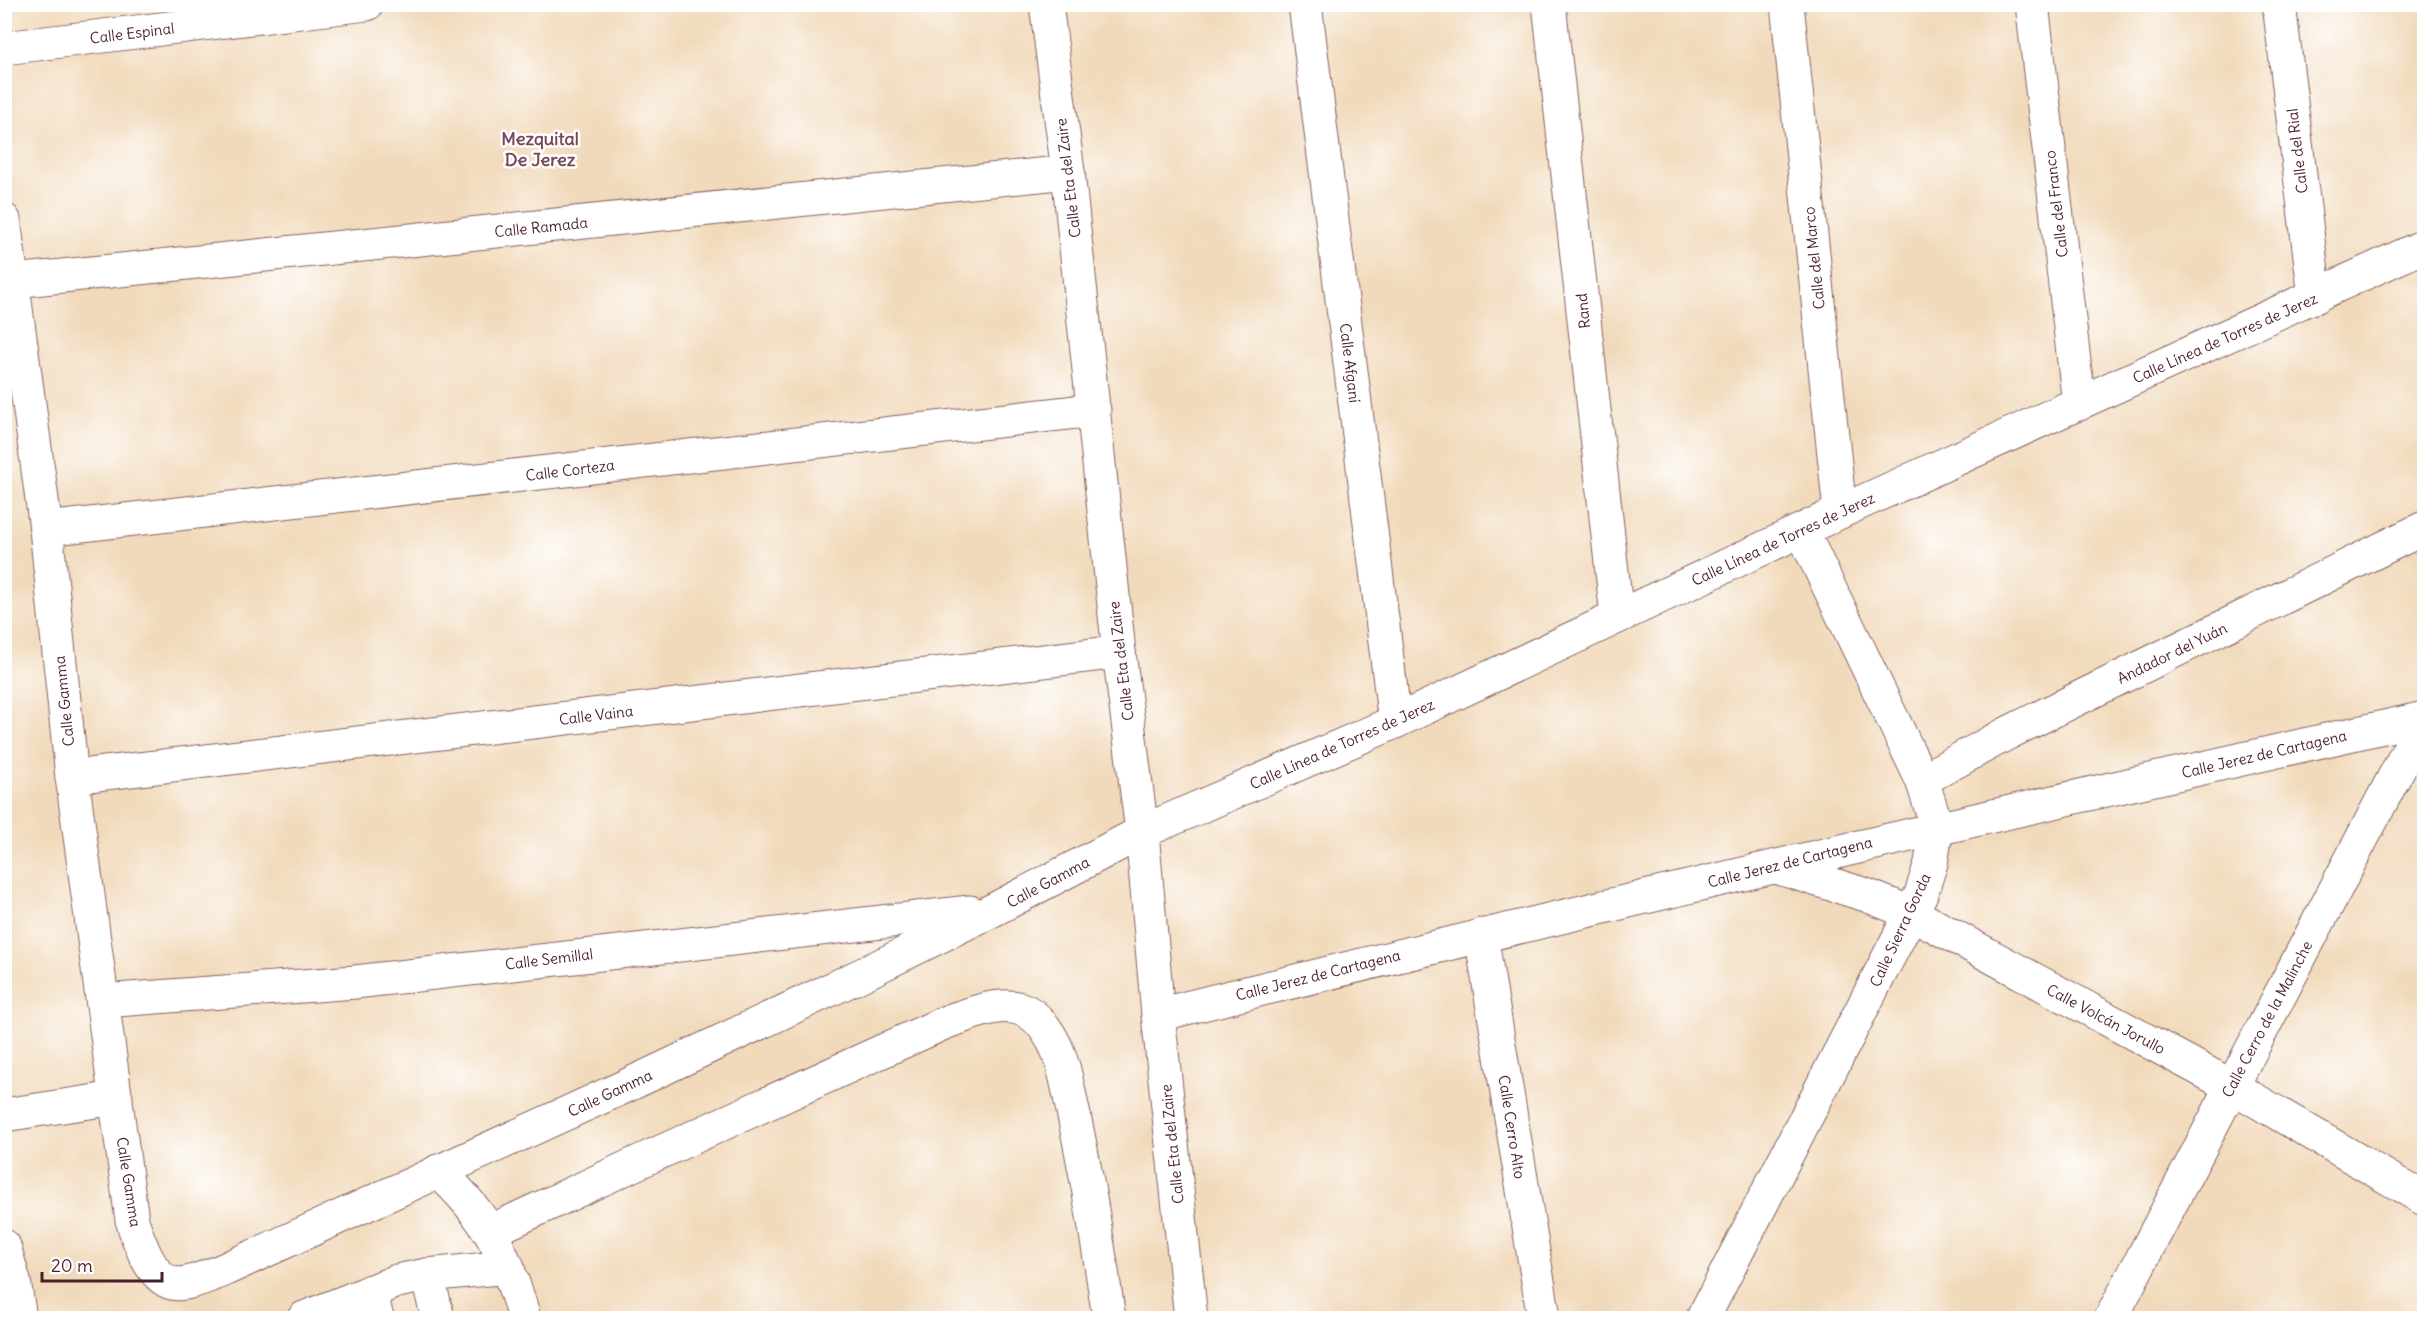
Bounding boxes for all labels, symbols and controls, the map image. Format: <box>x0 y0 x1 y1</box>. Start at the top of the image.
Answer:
street label: Calle Espinal <box>89 18 175 48</box>
street label: Calle del Rial <box>2282 108 2312 194</box>
street label: Calle Eta del Zaire <box>1051 117 1085 239</box>
district label: Mezquital De Jerez <box>501 127 579 171</box>
street label: Calle del Franco <box>2040 150 2072 258</box>
street label: Calle del Marco <box>1799 206 1829 310</box>
street label: Calle Ramada <box>493 213 589 241</box>
street label: Calle Línea de Torres de Jerez <box>2130 289 2320 387</box>
street label: Rand <box>1572 292 1594 330</box>
street label: Calle Afganí <box>1336 322 1364 404</box>
street label: Calle Corteza <box>524 455 616 485</box>
street label: Calle Línea de Torres de Jerez <box>1688 488 1878 590</box>
street label: Calle Eta del Zaire <box>1104 600 1138 722</box>
street label: Andador del Yuán <box>2114 618 2230 688</box>
street label: Calle Gamma <box>50 654 78 747</box>
street label: Calle Línea de Torres de Jerez <box>1247 695 1437 793</box>
street label: Calle Vaina <box>558 701 635 729</box>
street label: Calle Jerez de Cartagena <box>2180 726 2349 782</box>
street label: Calle Jerez de Cartagena <box>1706 832 1875 892</box>
street label: Calle Gamma <box>1003 852 1093 912</box>
street label: Calle Sierra Gorda <box>1865 870 1935 990</box>
street label: Calle Cerro de la Malinche <box>2218 937 2316 1101</box>
street label: Calle Semillal <box>504 944 594 974</box>
street label: Calle Jerez de Cartagena <box>1234 945 1403 1005</box>
street label: Calle Volcán Jorullo <box>2043 980 2169 1058</box>
street label: Calle Gamma <box>565 1065 656 1121</box>
street label: Calle Cerro Alto <box>1494 1074 1530 1180</box>
street label: Calle Eta del Zaire <box>1156 1083 1188 1205</box>
street label: Calle Gamma <box>113 1136 146 1229</box>
scale bar <box>42 1245 162 1283</box>
text: 20 m <box>51 1254 93 1277</box>

